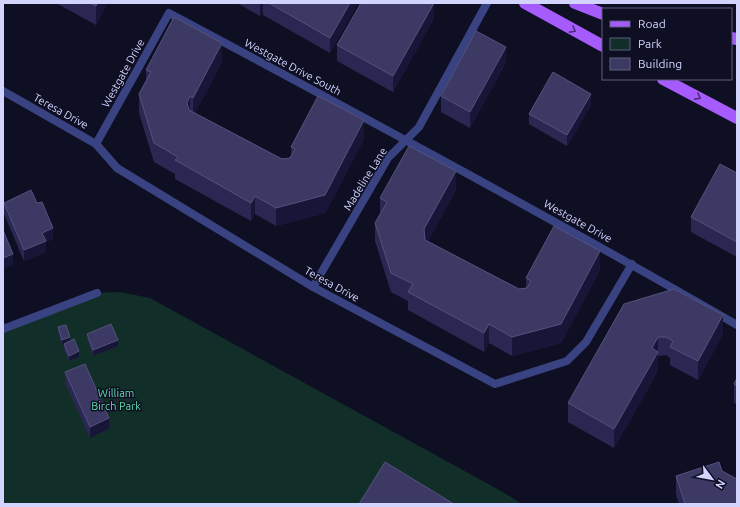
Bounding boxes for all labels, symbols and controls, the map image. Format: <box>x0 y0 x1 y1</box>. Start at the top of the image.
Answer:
legend <box>602 8 732 80</box>
text: Road <box>638 17 666 30</box>
one-way arrow <box>569 25 576 32</box>
street label: Westgate Drive South <box>243 36 343 98</box>
street label: Westgate Drive <box>99 37 147 109</box>
text: Park <box>638 37 662 50</box>
text: Building <box>638 57 682 70</box>
street label: Teresa Drive <box>31 91 91 131</box>
one-way arrow <box>694 93 701 100</box>
street label: Madeline Lane <box>341 145 389 213</box>
street label: Westgate Drive <box>542 197 614 245</box>
street label: Teresa Drive <box>302 264 362 304</box>
park label: William Birch Park <box>91 387 141 412</box>
north arrow <box>692 459 732 499</box>
text: N <box>713 478 728 491</box>

